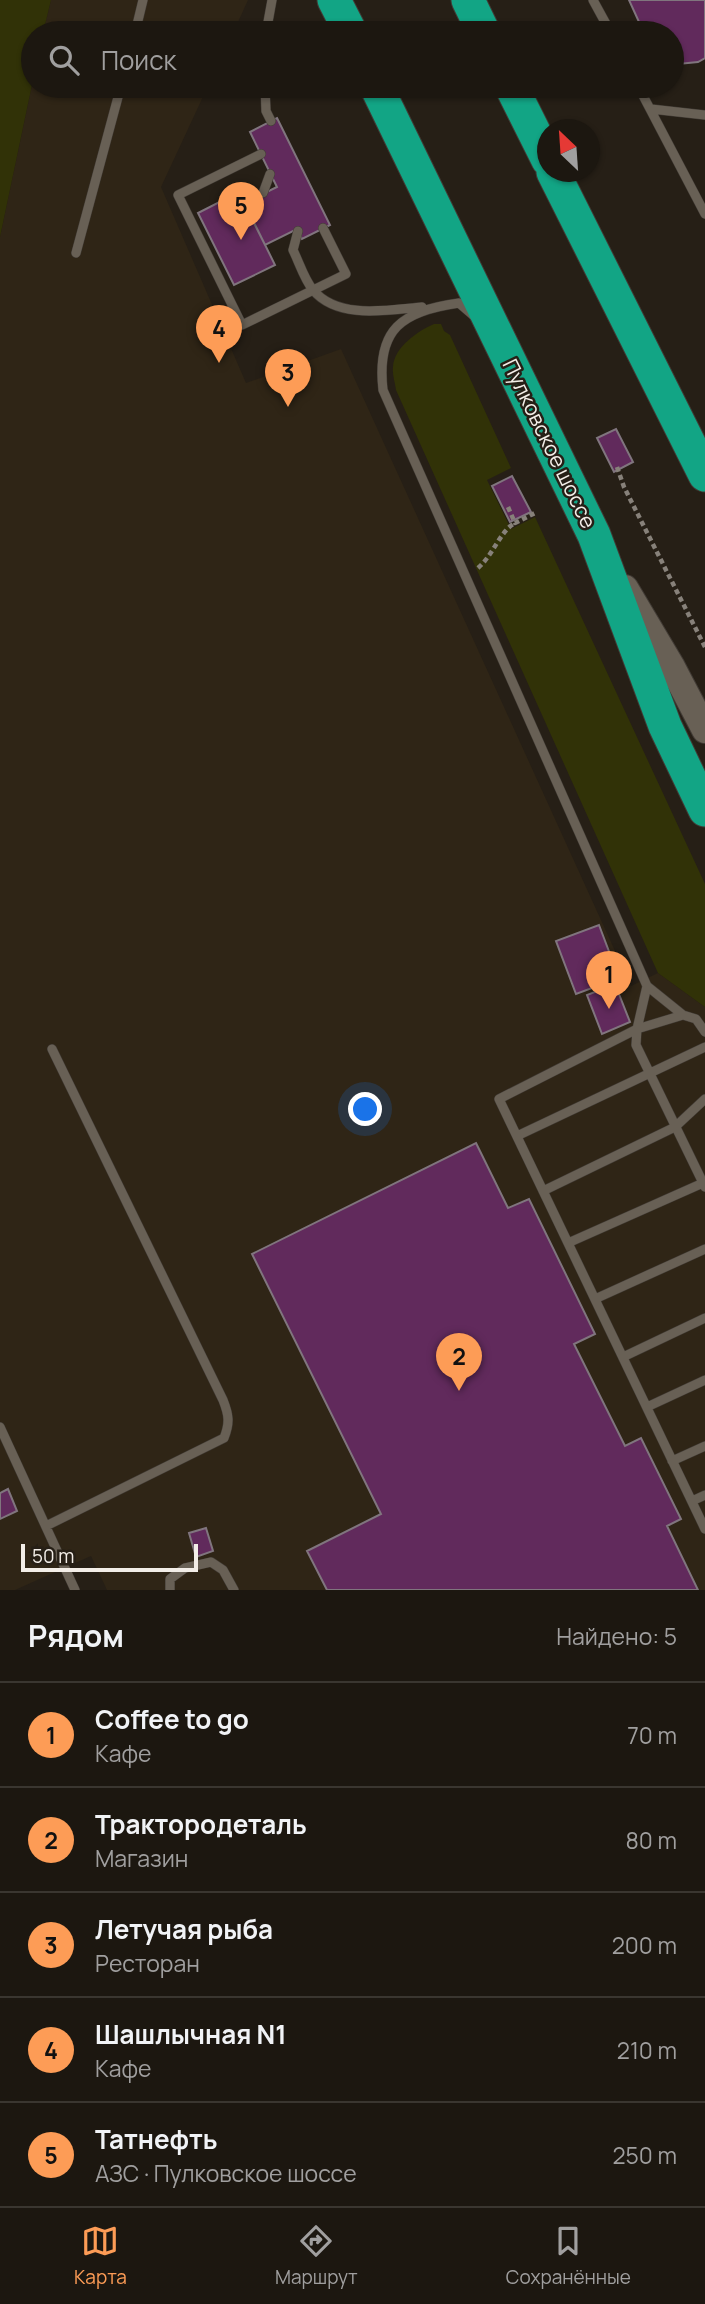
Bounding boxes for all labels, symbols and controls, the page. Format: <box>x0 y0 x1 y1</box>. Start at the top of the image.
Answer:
search box <box>21 21 684 98</box>
icon: search <box>45 41 83 79</box>
text: Поиск <box>101 42 176 78</box>
north arrow <box>537 119 600 182</box>
pin: 5 <box>218 182 264 240</box>
pin: 4 <box>196 305 242 363</box>
pin: 3 <box>265 349 311 407</box>
street label: Пулковское шоссе <box>497 354 603 533</box>
pin: 1 <box>586 951 632 1009</box>
your location <box>348 1092 382 1126</box>
pin: 2 <box>436 1333 482 1391</box>
scale bar <box>21 1541 198 1573</box>
text: 50 m <box>32 1543 74 1569</box>
text: Рядом <box>28 1615 124 1656</box>
text: Найдено: 5 <box>556 1620 677 1652</box>
text: Coffee to go <box>95 1701 249 1737</box>
text: 1 <box>46 1719 56 1751</box>
text: 70 m <box>627 1719 677 1751</box>
text: Кафе <box>95 1737 151 1769</box>
text: Трактородеталь <box>95 1806 307 1842</box>
text: 2 <box>44 1824 58 1856</box>
text: 80 m <box>626 1824 677 1856</box>
text: Магазин <box>95 1842 188 1874</box>
text: Летучая рыба <box>95 1911 273 1947</box>
text: 3 <box>44 1929 58 1961</box>
text: 200 m <box>612 1929 677 1961</box>
text: Ресторан <box>95 1947 200 1979</box>
text: Шашлычная N1 <box>95 2016 287 2052</box>
text: 4 <box>44 2034 58 2066</box>
text: 210 m <box>617 2034 677 2066</box>
text: Кафе <box>95 2052 151 2084</box>
text: Татнефть <box>95 2121 217 2157</box>
text: 5 <box>44 2139 58 2171</box>
text: 250 m <box>612 2139 677 2171</box>
text: АЗС · Пулковское шоссе <box>95 2157 357 2189</box>
tab: Карта <box>74 2222 127 2290</box>
tab: Маршрут <box>275 2222 358 2290</box>
tab: Сохранённые <box>506 2222 631 2290</box>

